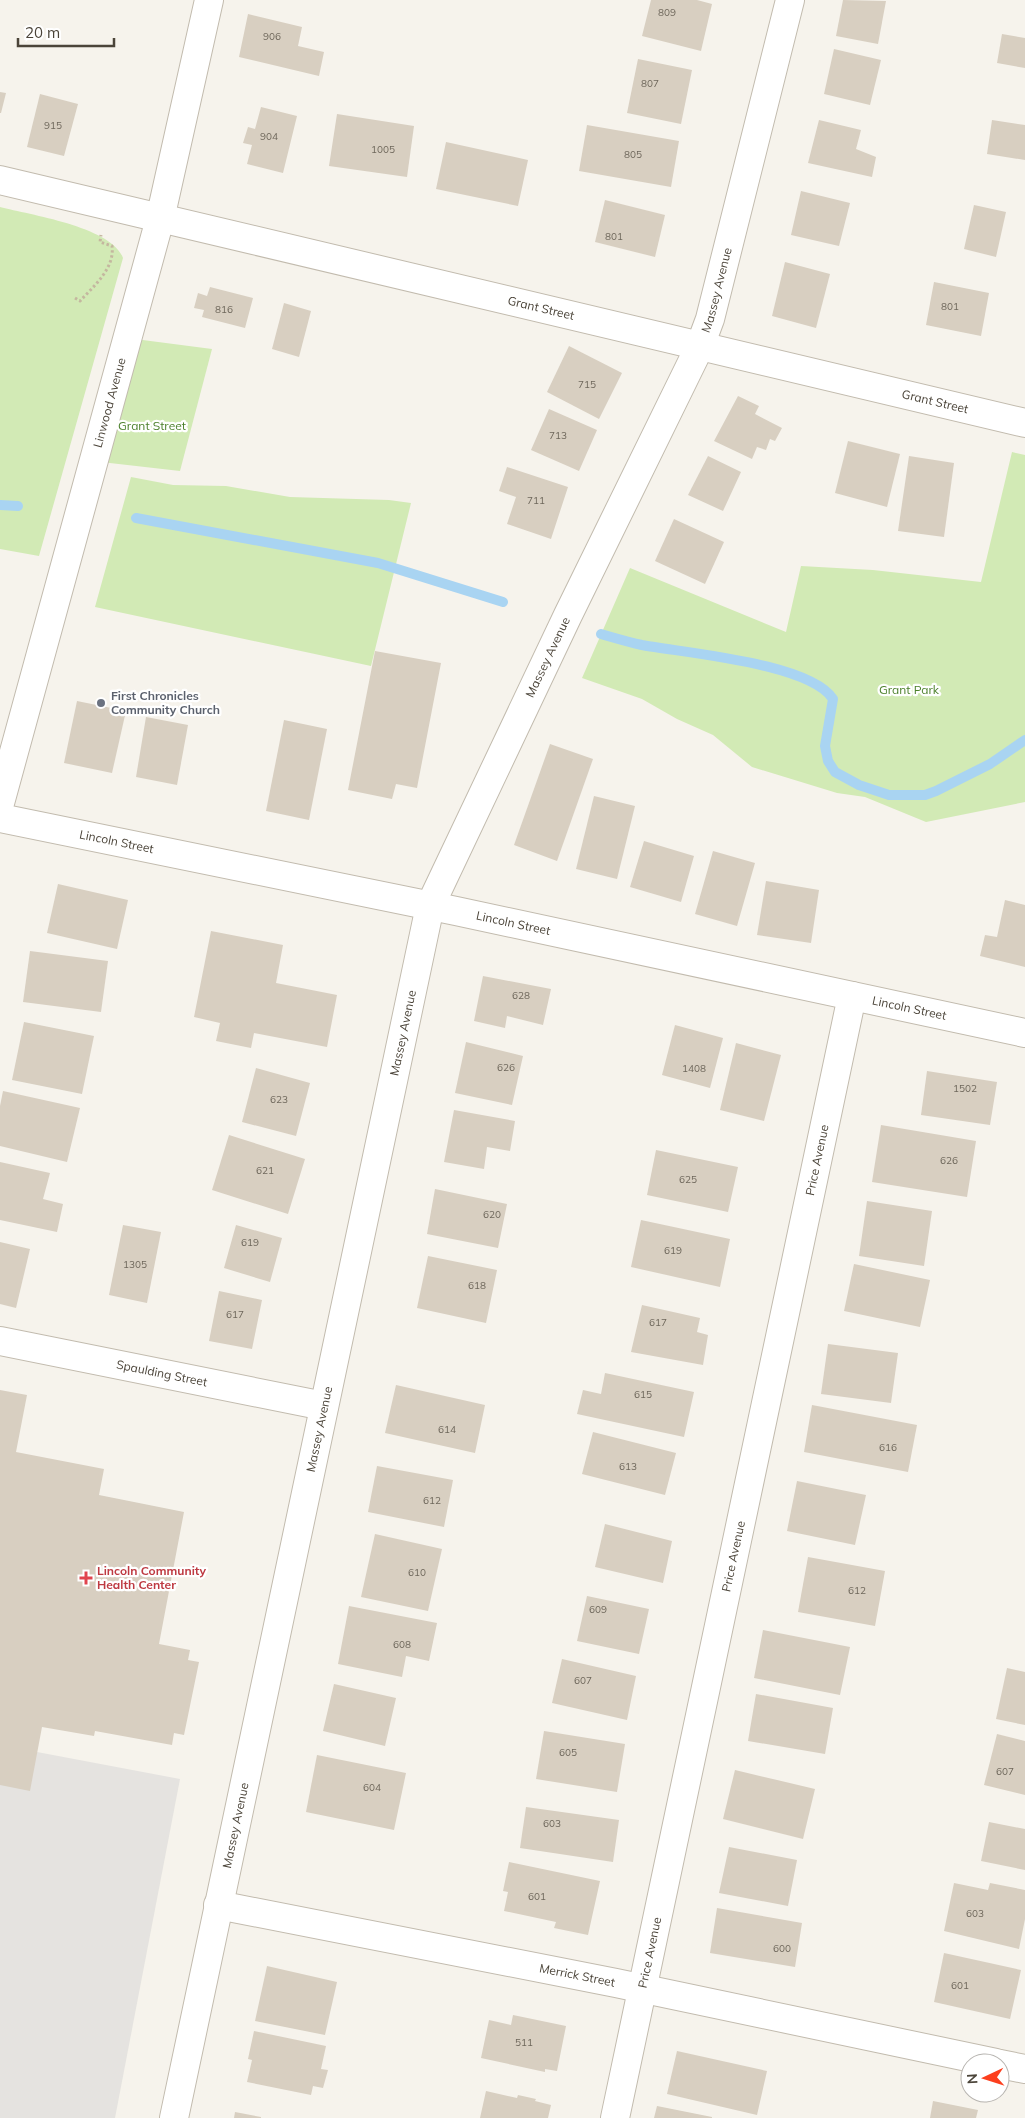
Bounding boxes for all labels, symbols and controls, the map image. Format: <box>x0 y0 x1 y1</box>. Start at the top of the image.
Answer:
house number: 809 <box>658 6 676 19</box>
scale bar <box>18 15 114 47</box>
text: 20 m <box>25 23 60 42</box>
house number: 906 <box>263 30 281 43</box>
house number: 807 <box>641 77 659 90</box>
house number: 915 <box>44 119 62 132</box>
house number: 904 <box>260 130 278 143</box>
house number: 1005 <box>371 143 395 156</box>
house number: 805 <box>624 148 642 161</box>
house number: 801 <box>605 230 623 243</box>
street label: Massey Avenue <box>698 246 735 334</box>
street label: Grant Street <box>506 293 576 323</box>
house number: 801 <box>941 300 959 313</box>
house number: 816 <box>215 303 233 316</box>
street label: Linwood Avenue <box>90 356 129 449</box>
house number: 715 <box>578 378 596 391</box>
street label: Grant Street <box>900 386 970 416</box>
park label: Grant Street <box>118 418 186 433</box>
house number: 713 <box>549 429 567 442</box>
house number: 711 <box>527 494 545 507</box>
street label: Massey Avenue <box>522 614 573 700</box>
park label: Grant Park <box>879 682 940 697</box>
place label: First Chronicles Community Church <box>111 688 220 717</box>
marker: First Chronicles Community Church <box>95 697 107 709</box>
street label: Lincoln Street <box>78 826 155 856</box>
street label: Lincoln Street <box>475 908 552 938</box>
street label: Massey Avenue <box>386 989 419 1077</box>
house number: 628 <box>512 989 530 1002</box>
street label: Lincoln Street <box>871 992 948 1023</box>
house number: 626 <box>497 1061 515 1074</box>
house number: 1408 <box>682 1062 706 1075</box>
house number: 1502 <box>953 1082 977 1095</box>
house number: 623 <box>270 1093 288 1106</box>
street label: Price Avenue <box>802 1123 832 1197</box>
house number: 626 <box>940 1154 958 1167</box>
house number: 621 <box>256 1164 274 1177</box>
house number: 625 <box>679 1173 697 1186</box>
house number: 620 <box>483 1208 501 1221</box>
house number: 619 <box>241 1236 259 1249</box>
house number: 619 <box>664 1244 682 1257</box>
house number: 1305 <box>123 1258 147 1271</box>
house number: 618 <box>468 1279 486 1292</box>
house number: 617 <box>226 1308 244 1321</box>
house number: 617 <box>649 1316 667 1329</box>
street label: Spaulding Street <box>115 1357 209 1389</box>
street label: Massey Avenue <box>303 1385 335 1473</box>
house number: 615 <box>634 1388 652 1401</box>
house number: 614 <box>438 1423 456 1436</box>
house number: 616 <box>879 1441 897 1454</box>
house number: 613 <box>619 1460 637 1473</box>
house number: 612 <box>423 1494 441 1507</box>
street label: Price Avenue <box>718 1519 748 1593</box>
place label: Lincoln Community Health Center <box>97 1563 206 1592</box>
house number: 610 <box>408 1566 426 1579</box>
marker: Lincoln Community Health Center <box>79 1571 93 1585</box>
house number: 612 <box>848 1584 866 1597</box>
house number: 609 <box>589 1603 607 1616</box>
house number: 608 <box>393 1638 411 1651</box>
house number: 607 <box>574 1674 592 1687</box>
house number: 605 <box>559 1746 577 1759</box>
house number: 607 <box>996 1765 1014 1778</box>
street label: Massey Avenue <box>219 1781 252 1870</box>
house number: 604 <box>363 1781 381 1794</box>
house number: 603 <box>543 1817 561 1830</box>
house number: 601 <box>528 1890 546 1903</box>
house number: 603 <box>966 1907 984 1920</box>
street label: Price Avenue <box>635 1916 664 1989</box>
house number: 600 <box>773 1942 791 1955</box>
street label: Merrick Street <box>538 1960 616 1990</box>
house number: 601 <box>951 1979 969 1992</box>
house number: 511 <box>515 2036 533 2049</box>
north arrow <box>960 2053 1010 2103</box>
text: N <box>963 2073 981 2085</box>

